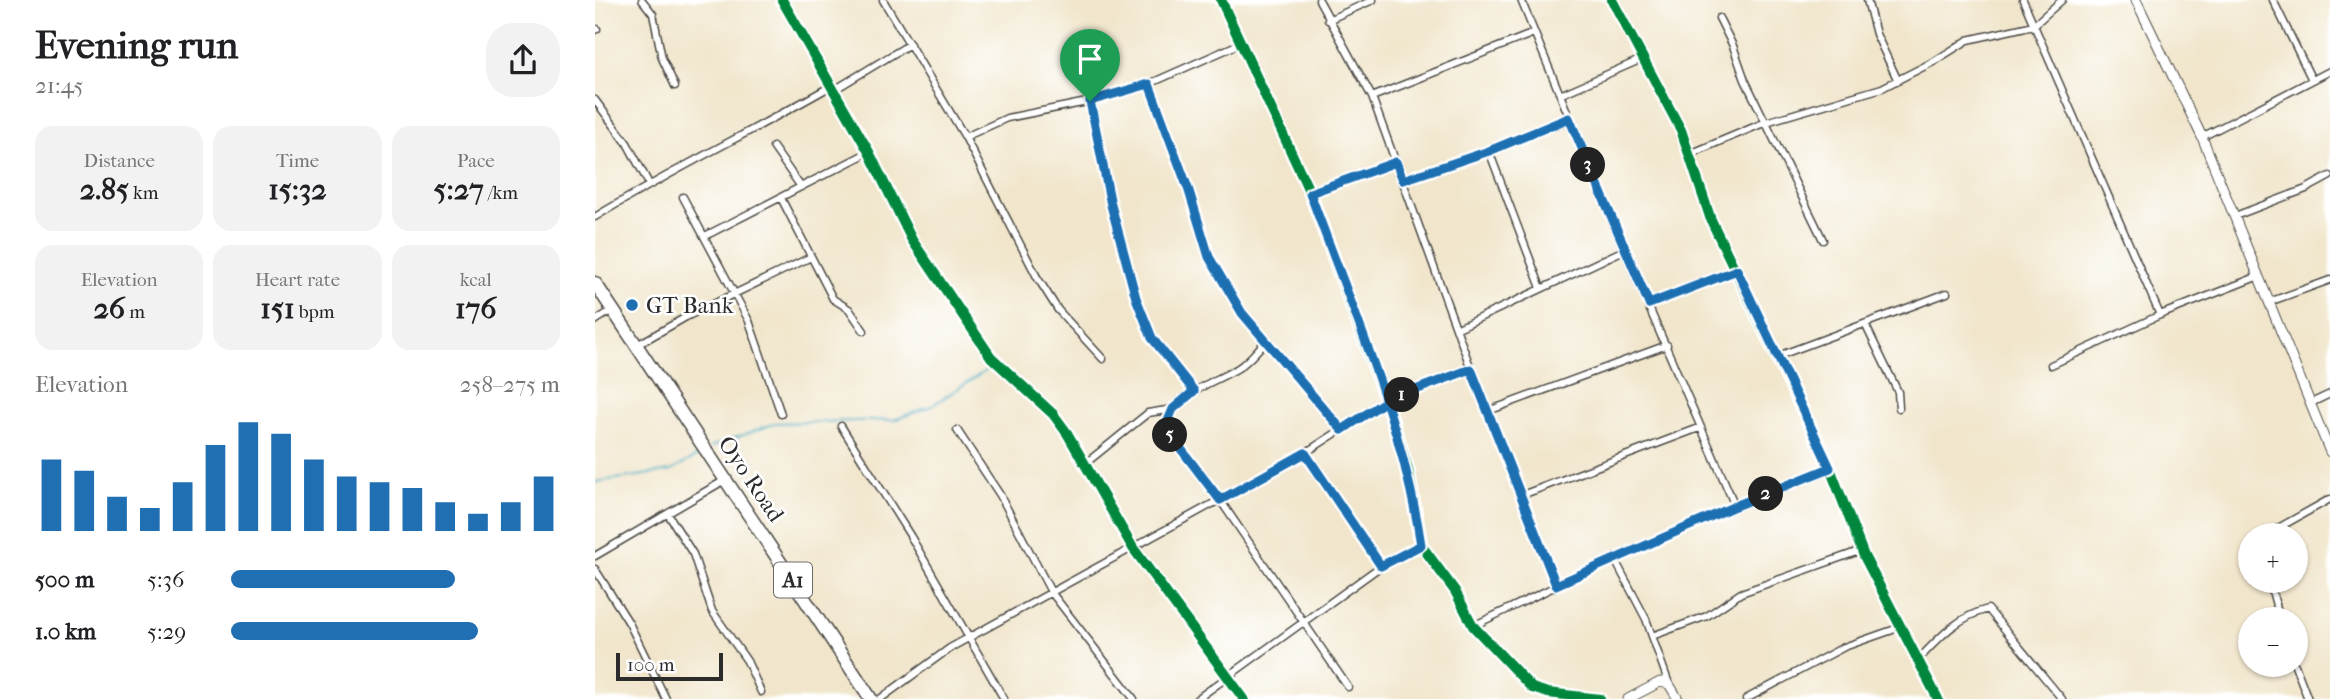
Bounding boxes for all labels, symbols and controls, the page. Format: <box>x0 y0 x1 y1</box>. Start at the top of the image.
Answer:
text: Evening run <box>35 23 238 68</box>
button: share <box>486 23 560 97</box>
pin <box>1060 29 1120 101</box>
icon: arrive <box>1071 40 1109 78</box>
text: 21:45 <box>35 72 84 99</box>
pin: 3 <box>1571 148 1605 182</box>
text: Distance <box>83 150 155 172</box>
text: Time <box>276 150 319 172</box>
text: Pace <box>457 150 495 172</box>
text: 3 <box>1584 153 1591 175</box>
text: 2.85 <box>80 172 129 207</box>
text: 15:32 <box>268 172 327 207</box>
text: 5:27 <box>434 172 484 207</box>
text: km <box>129 182 159 204</box>
text: /km <box>484 182 518 204</box>
text: Elevation <box>81 269 158 291</box>
text: Heart rate <box>255 269 340 291</box>
text: kcal <box>460 269 492 291</box>
text: 26 <box>93 291 125 326</box>
text: 151 <box>260 291 295 326</box>
text: 176 <box>455 291 497 326</box>
place label: GT Bank <box>646 292 735 319</box>
marker: GT Bank <box>624 297 640 313</box>
text: m <box>125 301 145 323</box>
text: bpm <box>295 301 335 323</box>
text: Elevation <box>35 371 128 398</box>
text: 258–275 m <box>460 371 560 398</box>
pin: 1 <box>1385 378 1419 412</box>
text: 1 <box>1398 383 1405 405</box>
pin: 5 <box>1153 418 1187 452</box>
text: 5 <box>1165 423 1174 445</box>
street label: Oyo Road <box>712 431 790 527</box>
pin: 2 <box>1749 476 1783 512</box>
text: 2 <box>1761 482 1770 504</box>
map controls <box>2238 523 2308 677</box>
button: + <box>2238 523 2308 593</box>
road number: A1 <box>774 562 812 598</box>
text: 500 m <box>35 566 94 593</box>
text: 5:36 <box>147 566 184 593</box>
button: − <box>2238 607 2308 677</box>
text: 1.0 km <box>35 618 96 645</box>
text: 5:29 <box>147 618 186 645</box>
scale bar <box>616 650 723 682</box>
text: 100 m <box>627 654 675 676</box>

